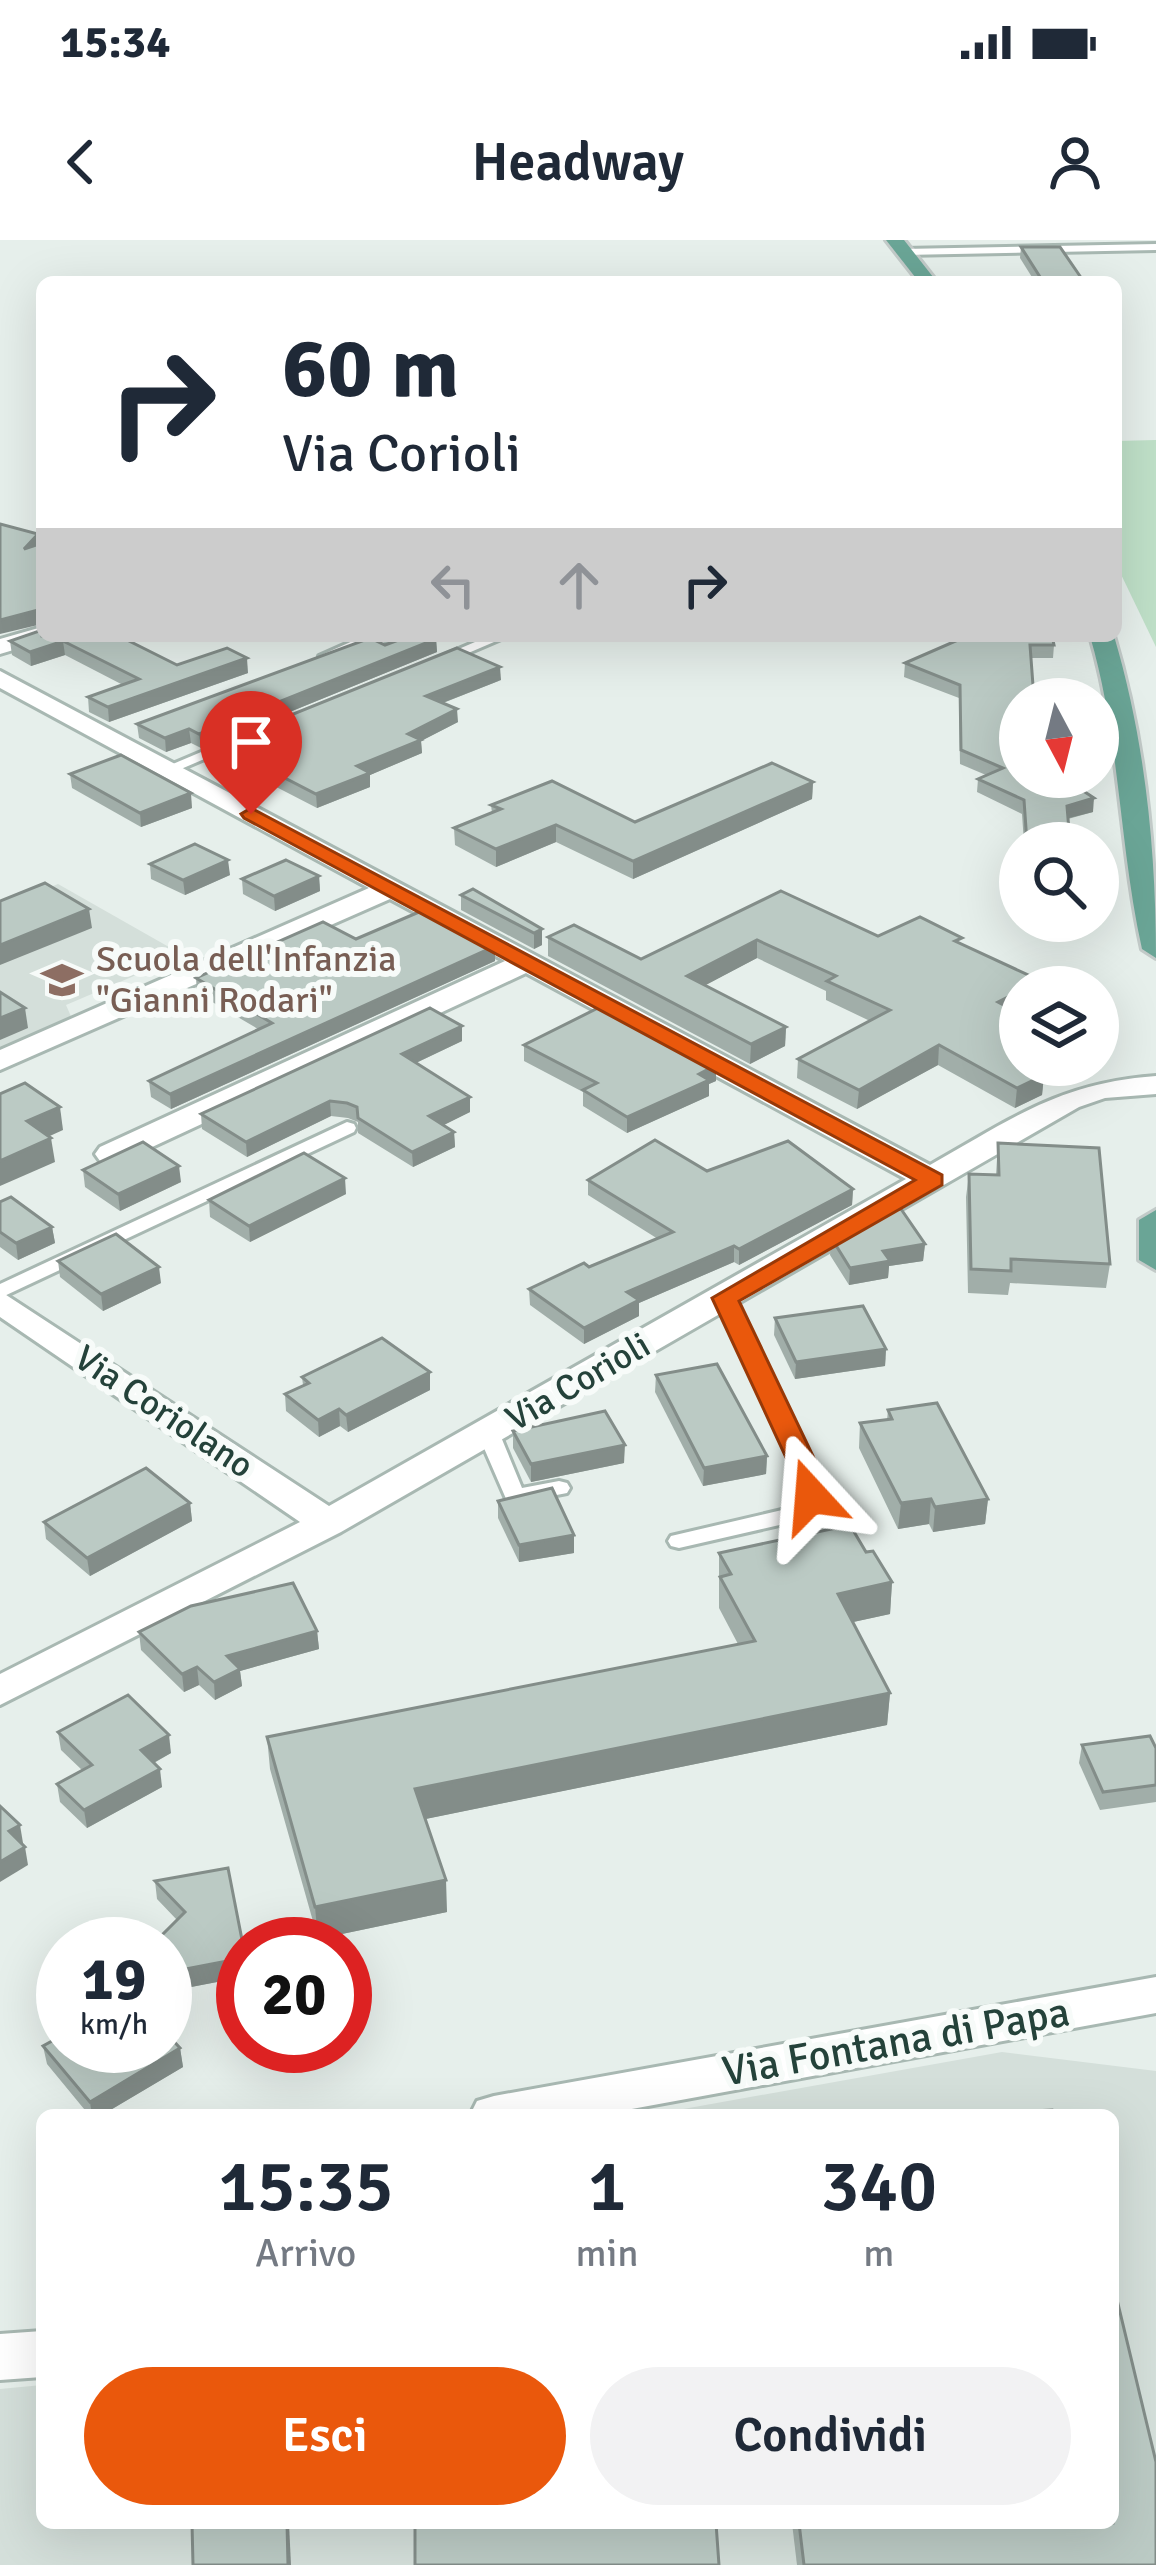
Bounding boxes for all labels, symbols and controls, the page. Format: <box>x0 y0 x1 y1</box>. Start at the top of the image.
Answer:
text: 15:34 <box>60 15 170 70</box>
icon: back <box>48 129 114 195</box>
text: Headway <box>472 129 684 196</box>
icon: person <box>1042 129 1108 195</box>
text: 60 m <box>282 317 459 421</box>
icon: right <box>84 324 240 480</box>
text: Via Corioli <box>282 420 521 487</box>
icon: left <box>420 552 486 618</box>
icon: ahead <box>546 552 612 618</box>
icon: right <box>672 552 738 618</box>
north arrow <box>999 678 1119 798</box>
map controls <box>999 678 1119 1086</box>
pin <box>200 691 302 814</box>
icon: arrive <box>218 709 284 775</box>
button: search <box>999 822 1119 942</box>
place label: Scuola dell'Infanzia "Gianni Rodari" <box>96 937 397 1023</box>
school or university icon: Scuola dell'Infanzia "Gianni Rodari" <box>39 957 85 1003</box>
button: layers <box>999 966 1119 1086</box>
street label: Via Corioli <box>498 1323 658 1441</box>
street label: Via Coriolano <box>66 1336 262 1488</box>
position arrow <box>748 1433 874 1559</box>
speed limit sign: 20 <box>216 1917 372 2073</box>
text: 19 <box>82 1943 146 2017</box>
street label: Via Fontana di Papa <box>719 1986 1073 2098</box>
text: km/h <box>80 2006 148 2043</box>
text: 15:35 <box>218 2142 394 2231</box>
text: 1 <box>588 2142 627 2231</box>
text: 340 <box>820 2142 937 2231</box>
text: Arrivo <box>255 2229 356 2277</box>
text: min <box>576 2229 639 2277</box>
text: m <box>863 2229 894 2277</box>
button: Esci <box>84 2367 566 2505</box>
button: Condividi <box>590 2367 1071 2505</box>

